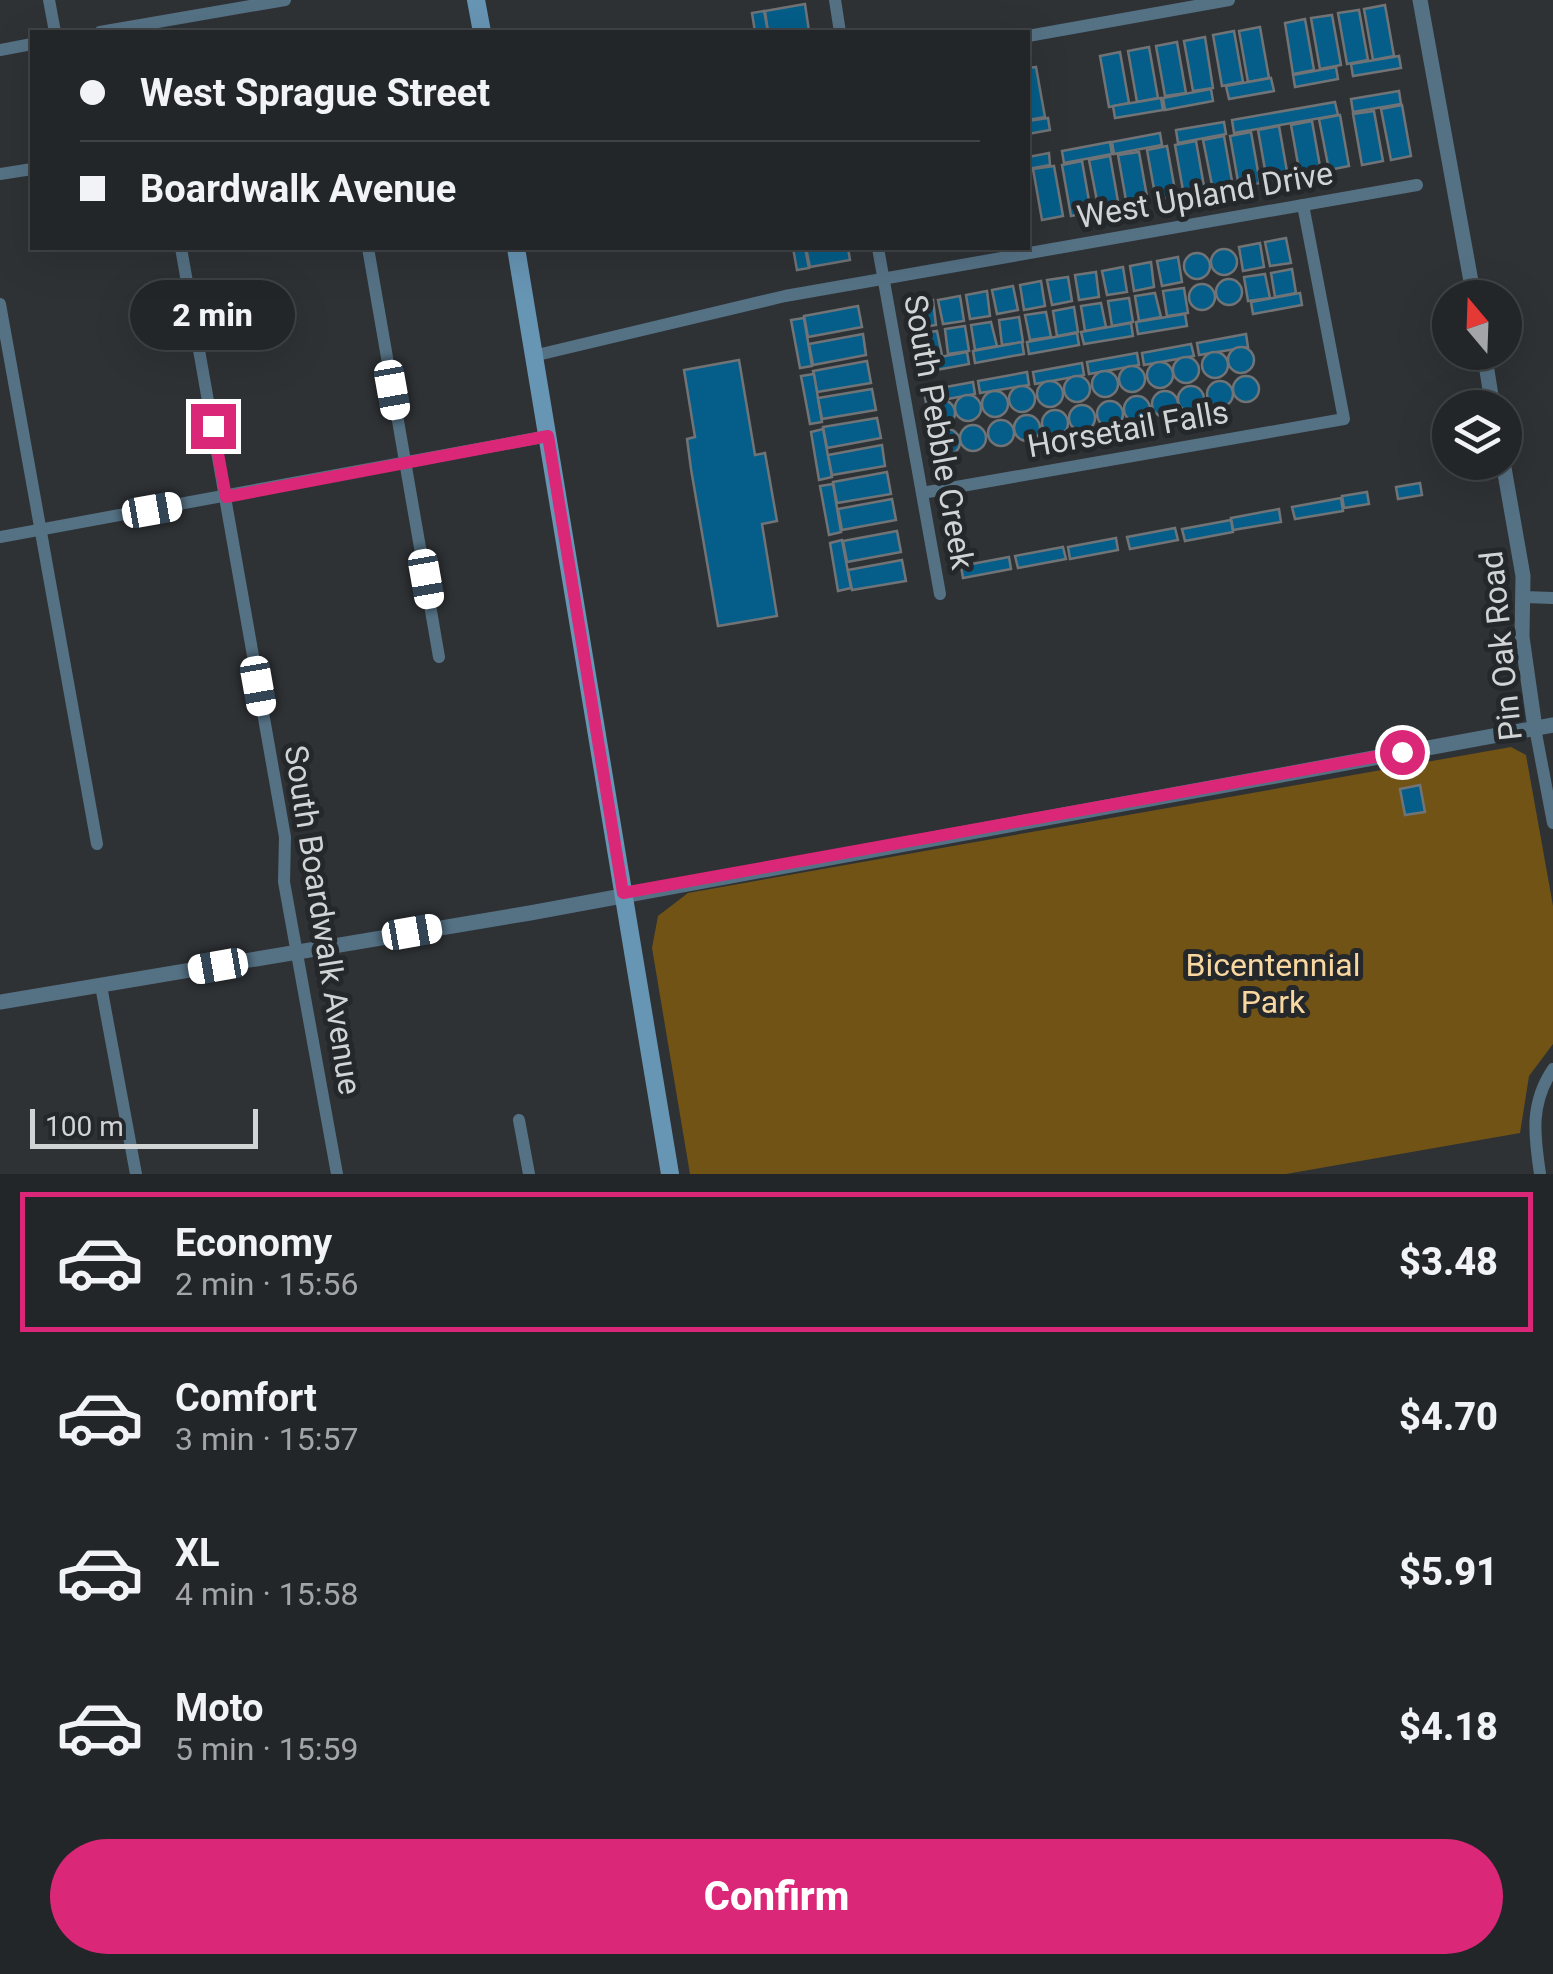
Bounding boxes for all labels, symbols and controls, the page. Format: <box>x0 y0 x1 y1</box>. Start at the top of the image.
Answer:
text: West Sprague Street <box>140 71 490 115</box>
street label: West Upland Drive <box>1074 154 1336 236</box>
text: Boardwalk Avenue <box>140 167 456 211</box>
north arrow <box>1432 280 1522 370</box>
map controls <box>1432 280 1522 480</box>
callout: 2 min <box>130 281 296 351</box>
street label: South Pebble Creek <box>896 292 982 573</box>
text: 2 min <box>172 296 253 334</box>
car <box>372 358 412 422</box>
button: layers <box>1432 390 1522 480</box>
street label: Horsetail Falls <box>1025 393 1231 465</box>
route end <box>191 404 236 449</box>
car <box>120 490 184 530</box>
car <box>406 547 446 611</box>
street label: Pin Oak Road <box>1472 549 1530 743</box>
car <box>238 654 278 718</box>
route start <box>1380 730 1425 775</box>
street label: South Boardwalk Avenue <box>277 743 369 1097</box>
car <box>380 912 444 952</box>
car <box>186 946 250 986</box>
park label: Bicentennial Park <box>1186 946 1360 1021</box>
scale bar <box>30 1104 258 1148</box>
text: 100 m <box>45 1110 124 1143</box>
icon: car <box>55 1217 145 1307</box>
text: Economy <box>175 1221 332 1265</box>
text: $3.48 <box>1399 1240 1498 1284</box>
text: 2 min · 15:56 <box>175 1265 358 1303</box>
icon: car <box>55 1372 145 1462</box>
text: Comfort <box>175 1376 317 1420</box>
text: $4.70 <box>1399 1395 1498 1439</box>
text: 3 min · 15:57 <box>175 1420 358 1458</box>
icon: car <box>55 1527 145 1617</box>
text: XL <box>175 1531 220 1575</box>
text: $5.91 <box>1399 1550 1498 1594</box>
text: 4 min · 15:58 <box>175 1575 358 1613</box>
icon: car <box>55 1682 145 1772</box>
text: Moto <box>175 1686 264 1730</box>
text: $4.18 <box>1399 1705 1498 1749</box>
text: 5 min · 15:59 <box>175 1730 358 1768</box>
button: Confirm <box>50 1839 1503 1954</box>

